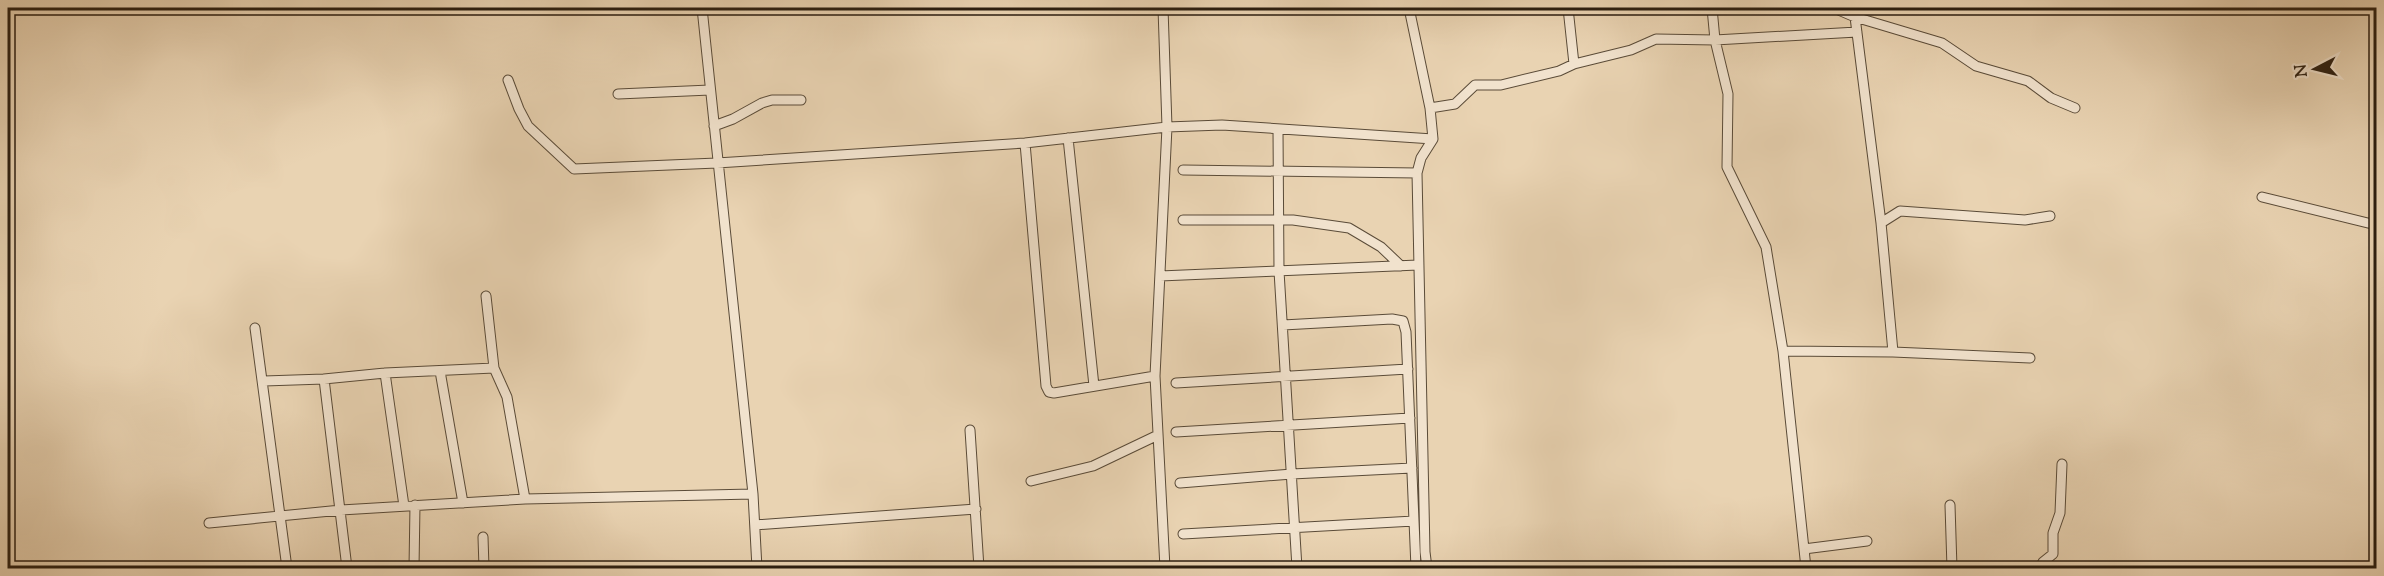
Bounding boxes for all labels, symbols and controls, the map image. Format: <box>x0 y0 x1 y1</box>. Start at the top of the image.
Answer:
north arrow <box>2285 39 2345 99</box>
text: N <box>2290 63 2315 78</box>

